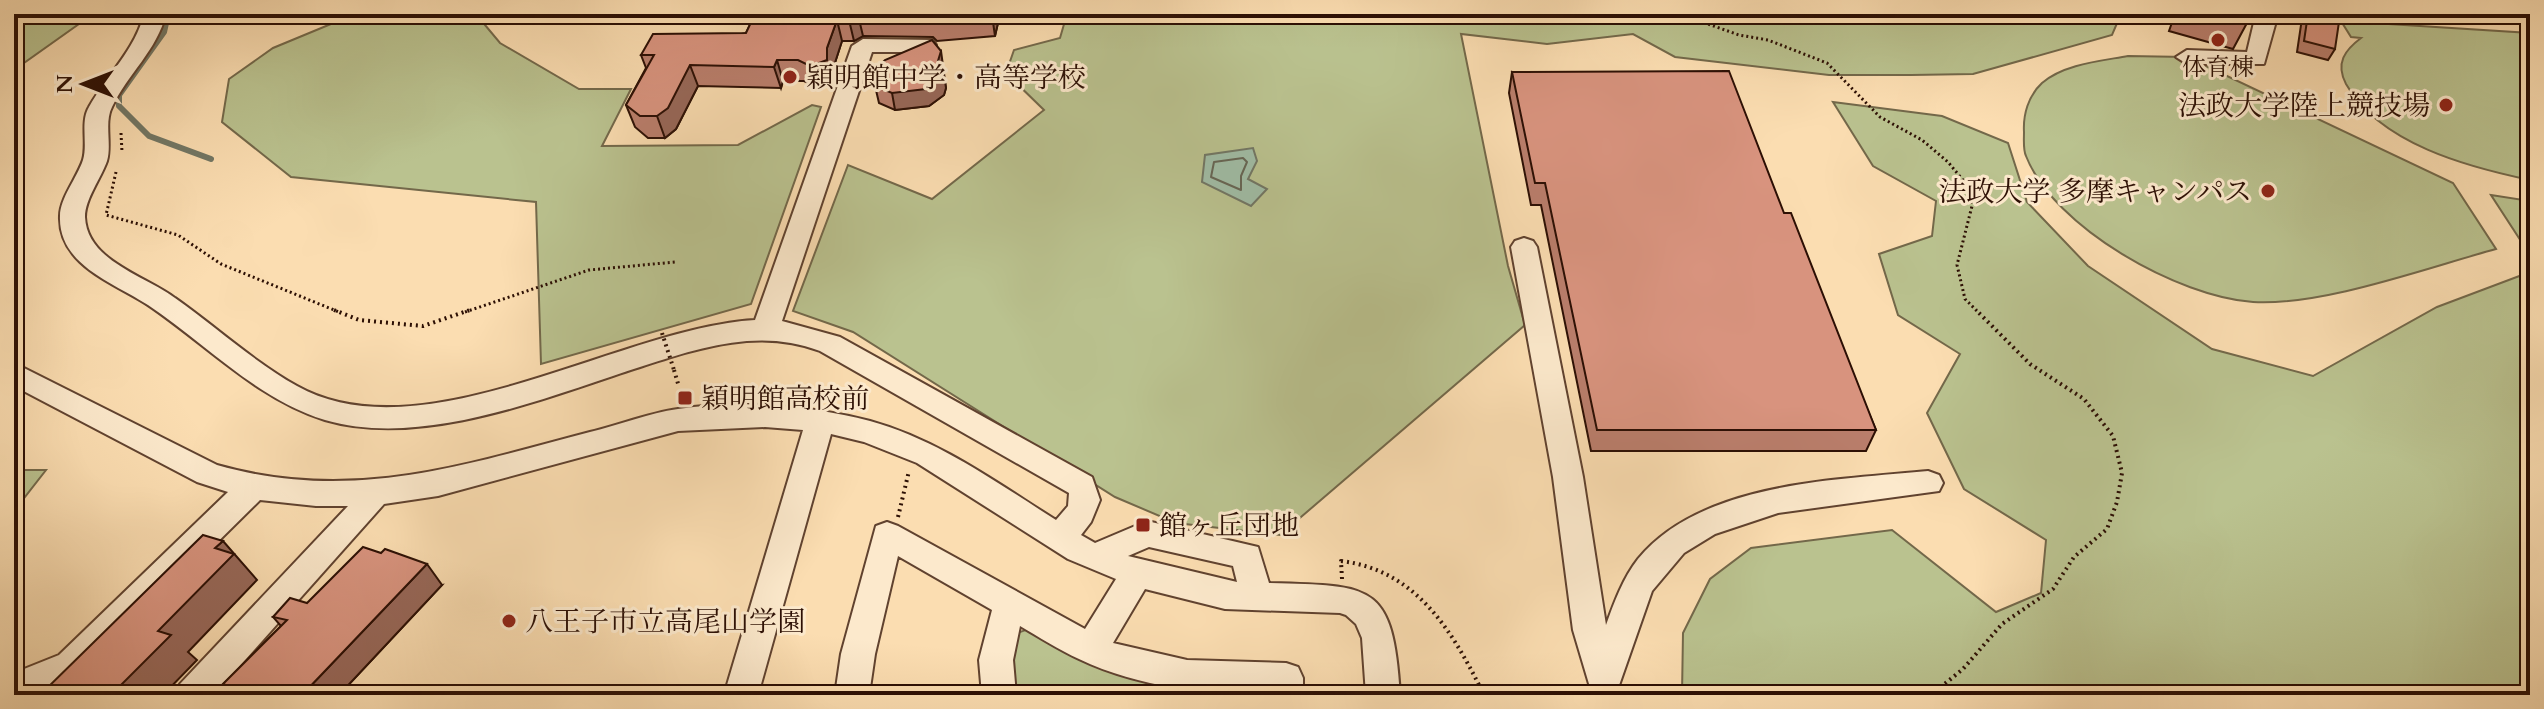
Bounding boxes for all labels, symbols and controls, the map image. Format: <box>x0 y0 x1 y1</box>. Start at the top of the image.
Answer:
marker: 体育棟 <box>2209 31 2227 49</box>
north arrow <box>44 44 124 124</box>
place label: 体育棟 <box>2182 51 2254 84</box>
place label: 穎明館中学・高等学校 <box>806 59 1086 97</box>
marker: 穎明館中学・高等学校 <box>781 68 799 86</box>
text: N <box>50 74 80 94</box>
place label: 法政大学陸上競技場 <box>2178 87 2430 125</box>
marker: 法政大学陸上競技場 <box>2437 96 2455 114</box>
place label: 法政大学 多摩キャンパス <box>1938 173 2252 211</box>
marker: 法政大学 多摩キャンパス <box>2259 182 2277 200</box>
place label: 穎明館高校前 <box>701 380 869 418</box>
marker: 穎明館高校前 <box>676 389 694 407</box>
place label: 館ヶ丘団地 <box>1159 507 1299 545</box>
marker: 館ヶ丘団地 <box>1134 516 1152 534</box>
place label: 八王子市立高尾山学園 <box>525 603 805 641</box>
marker: 八王子市立高尾山学園 <box>500 612 518 630</box>

